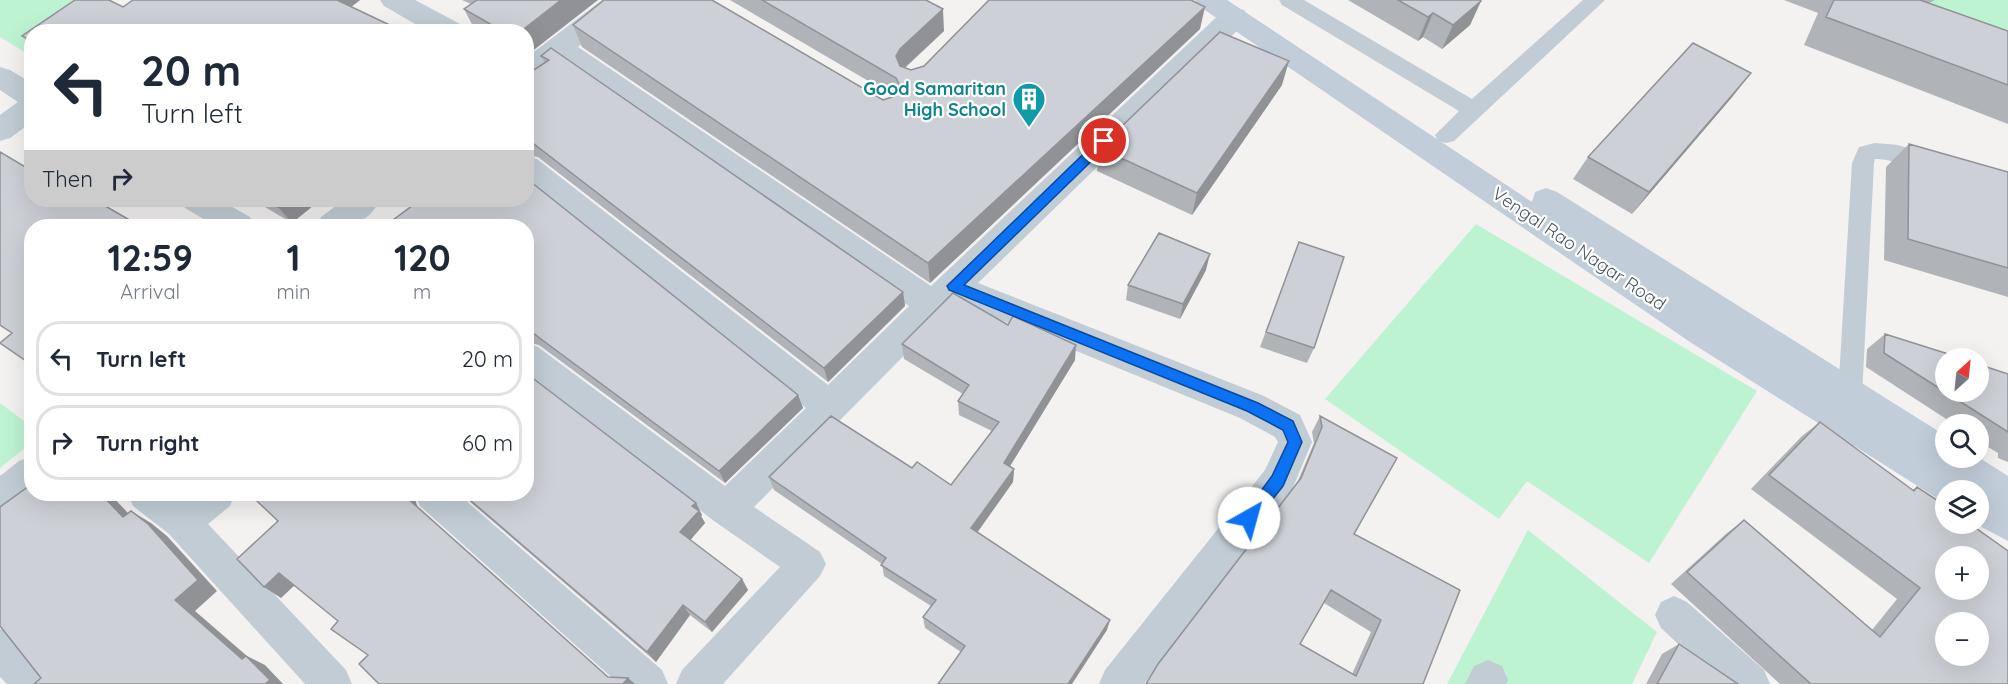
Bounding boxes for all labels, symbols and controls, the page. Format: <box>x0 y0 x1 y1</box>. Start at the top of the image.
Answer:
text: 20 m <box>141 44 241 97</box>
icon: left <box>42 48 120 126</box>
place label: Good Samaritan High School <box>863 77 1006 121</box>
building icon: Good Samaritan High School <box>1011 81 1047 128</box>
text: Turn left <box>141 96 243 130</box>
pin <box>1078 115 1129 166</box>
icon: arrive <box>1087 124 1120 157</box>
icon: right <box>105 162 138 195</box>
text: Then <box>42 165 93 193</box>
street label: Vengal Rao Nagar Road <box>1488 182 1671 315</box>
text: 12:59 <box>107 235 193 280</box>
text: 1 <box>286 235 300 280</box>
text: 120 <box>394 235 451 280</box>
text: Arrival <box>120 279 180 304</box>
text: min <box>276 279 310 304</box>
text: m <box>413 279 431 304</box>
icon: left <box>45 342 78 375</box>
text: Turn left <box>96 345 186 373</box>
text: 20 m <box>462 345 513 373</box>
north arrow <box>1935 348 1989 402</box>
map controls <box>1935 348 1989 666</box>
button: search <box>1935 414 1989 468</box>
icon: right <box>45 426 78 459</box>
text: Turn right <box>96 429 200 457</box>
text: 60 m <box>462 429 513 457</box>
button: layers <box>1935 480 1989 534</box>
position arrow <box>1217 486 1281 550</box>
button: + <box>1935 546 1989 600</box>
button: − <box>1935 612 1989 666</box>

